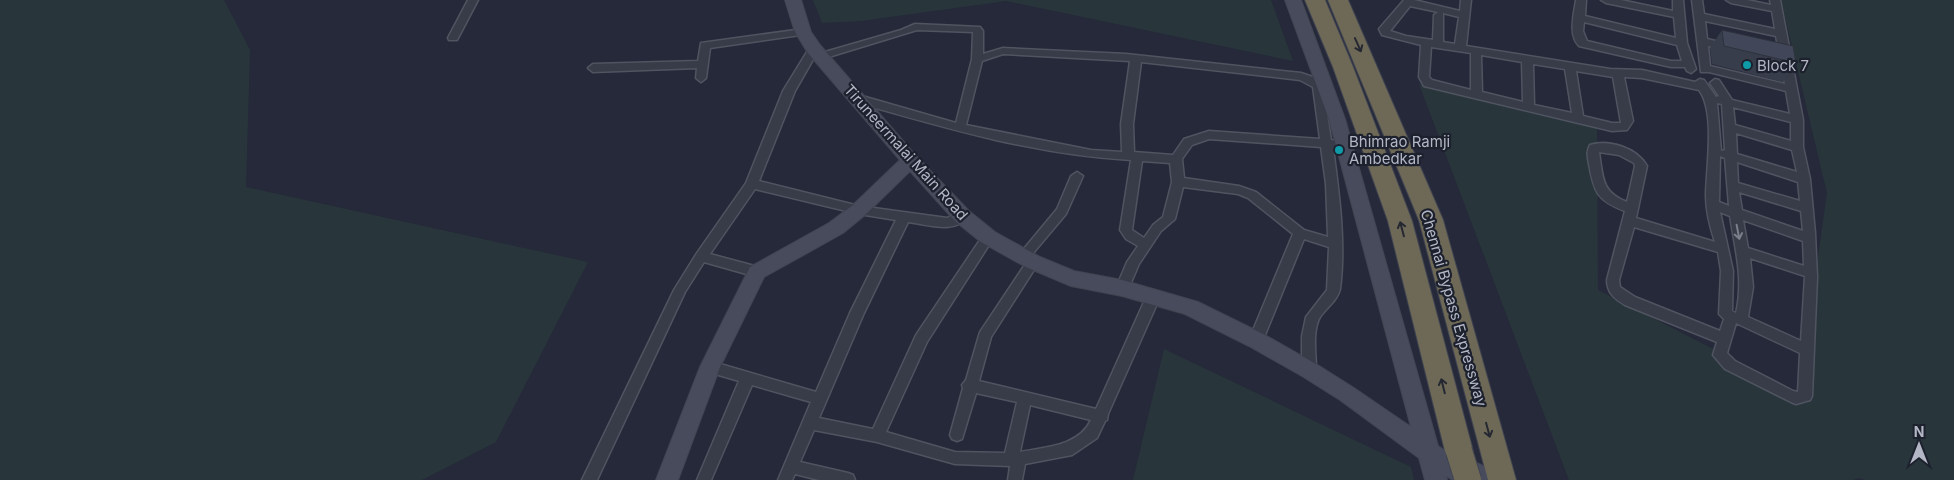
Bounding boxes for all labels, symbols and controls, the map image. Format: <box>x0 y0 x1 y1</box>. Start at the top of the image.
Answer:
one-way arrow <box>1353 37 1363 52</box>
place label: Block 7 <box>1757 56 1809 75</box>
marker: Block 7 <box>1741 59 1753 71</box>
street label: Tiruneermalai Main Road <box>840 80 972 224</box>
place label: Bhimrao Ramji Ambedkar <box>1349 132 1450 168</box>
marker: Bhimrao Ramji Ambedkar <box>1333 144 1345 156</box>
street label: Chennai Bypass Expressway <box>1417 207 1491 409</box>
one-way arrow <box>1397 222 1407 238</box>
one-way arrow <box>1734 224 1744 240</box>
one-way arrow <box>1438 379 1447 395</box>
north arrow <box>1894 420 1944 470</box>
one-way arrow <box>1484 421 1493 437</box>
text: N <box>1914 423 1924 440</box>

